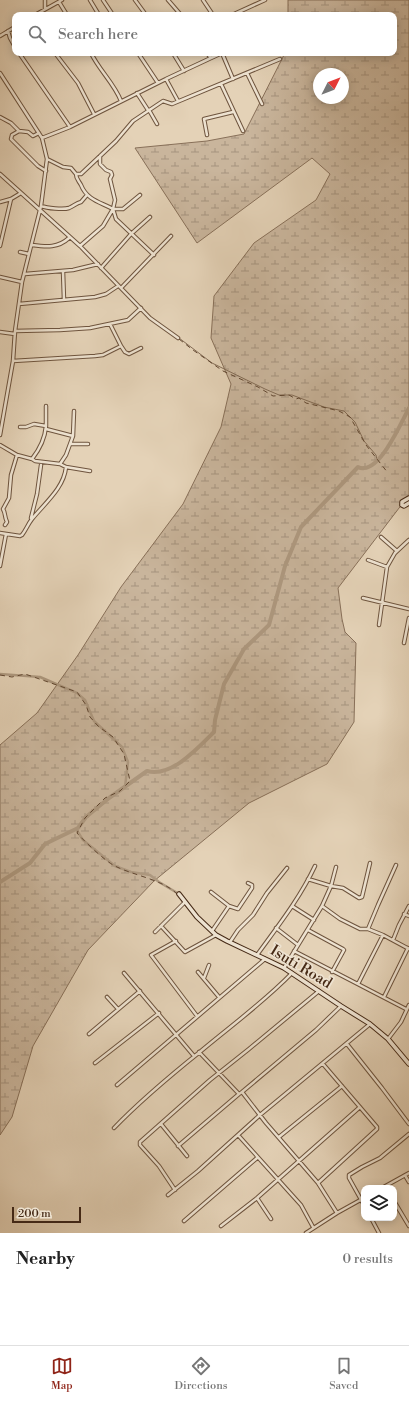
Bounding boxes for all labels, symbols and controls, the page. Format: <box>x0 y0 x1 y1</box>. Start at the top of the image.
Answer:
search box <box>12 12 397 56</box>
icon: search <box>26 23 48 45</box>
text: Search here <box>58 25 138 44</box>
north arrow <box>313 68 349 104</box>
street label: Isuti Road <box>267 941 336 993</box>
map controls <box>361 1185 397 1221</box>
button: layers <box>361 1185 397 1221</box>
scale bar <box>12 1205 81 1224</box>
text: 200 m <box>18 1207 51 1221</box>
text: Nearby <box>16 1248 75 1270</box>
text: 0 results <box>342 1251 393 1267</box>
tab: Map <box>51 1355 73 1393</box>
tab: Directions <box>175 1355 228 1393</box>
tab: Saved <box>329 1355 358 1393</box>

